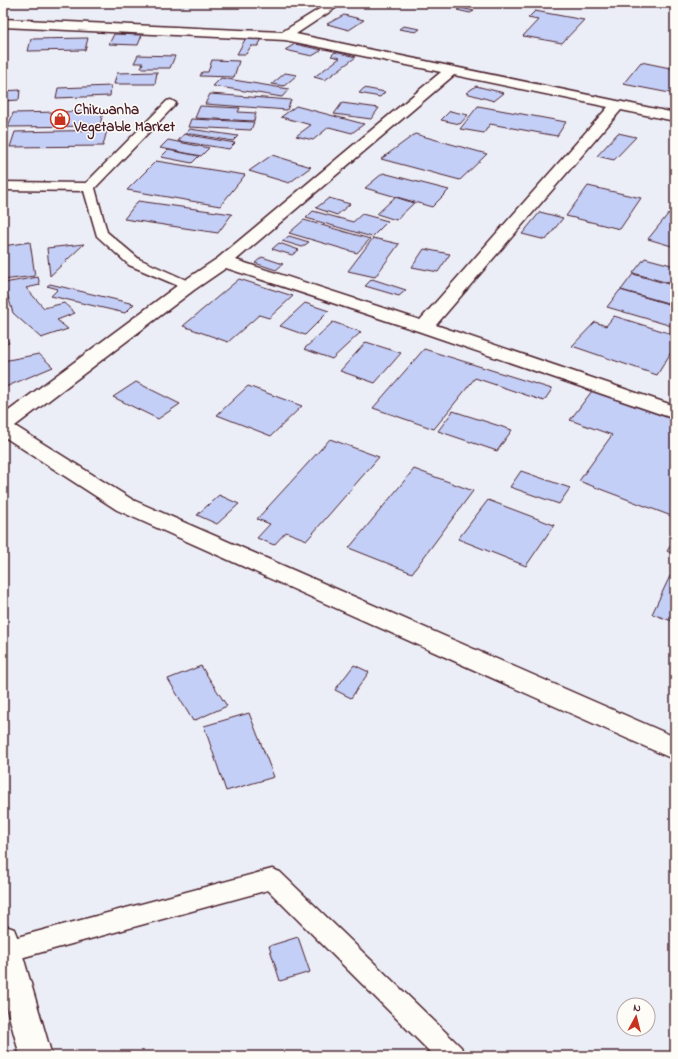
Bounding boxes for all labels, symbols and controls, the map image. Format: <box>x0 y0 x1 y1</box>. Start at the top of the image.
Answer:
place label: Chikwanha Vegetable Market <box>73 99 176 140</box>
shop icon: Chikwanha Vegetable Market <box>49 108 71 130</box>
north arrow <box>616 997 656 1037</box>
text: N <box>632 1000 642 1016</box>

